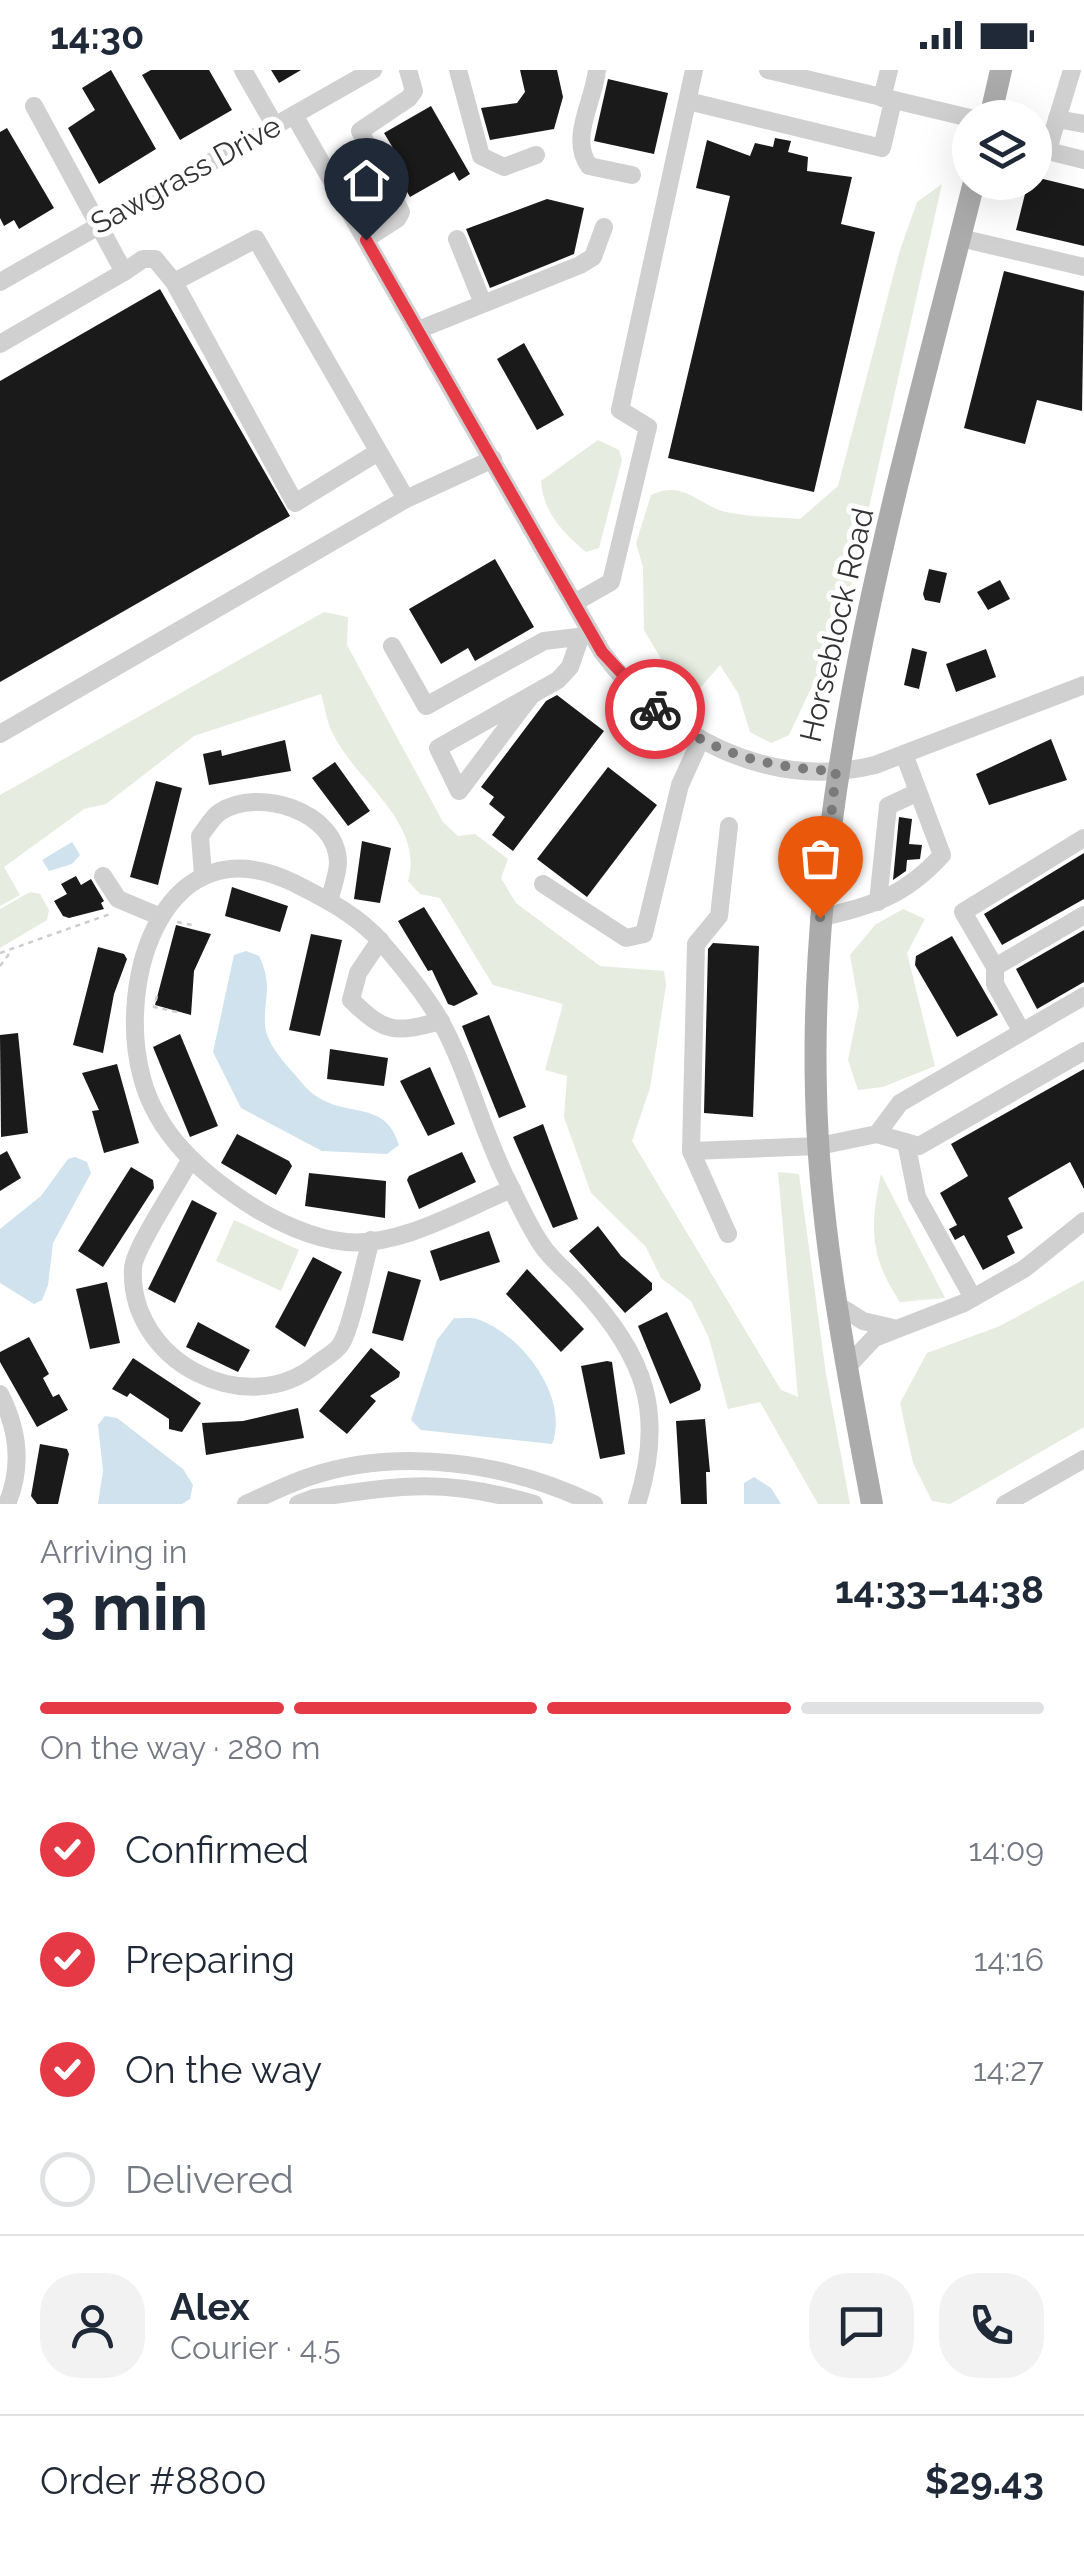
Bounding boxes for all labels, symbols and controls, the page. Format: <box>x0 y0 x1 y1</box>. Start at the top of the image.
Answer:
text: 14:30 <box>50 13 144 58</box>
map controls <box>952 100 1052 200</box>
button: layers <box>952 100 1052 200</box>
street label: Sawgrass Drive <box>85 108 287 241</box>
pin <box>324 138 409 241</box>
icon: home <box>339 153 394 208</box>
street label: Horseblock Road <box>793 505 880 745</box>
courier <box>605 659 705 759</box>
icon: bike <box>628 682 683 737</box>
pin <box>778 816 863 919</box>
icon: bag <box>793 831 848 886</box>
text: Arriving in <box>40 1533 187 1570</box>
text: 14:33–14:38 <box>835 1567 1044 1612</box>
text: 3 min <box>40 1569 208 1645</box>
text: On the way · 280 m <box>40 1729 320 1766</box>
icon: check <box>40 1822 95 1877</box>
text: Confirmed <box>125 1827 309 1872</box>
text: 14:09 <box>968 1831 1044 1868</box>
icon: check <box>40 1932 95 1987</box>
text: Preparing <box>125 1937 295 1982</box>
text: 14:16 <box>974 1941 1044 1978</box>
icon: check <box>40 2042 95 2097</box>
text: On the way <box>125 2047 322 2092</box>
text: 14:27 <box>973 2051 1044 2088</box>
text: Delivered <box>125 2157 294 2202</box>
button: person <box>40 2273 145 2378</box>
button: chat <box>809 2273 914 2378</box>
button: phone <box>939 2273 1044 2378</box>
text: Alex <box>170 2284 250 2329</box>
text: Courier · 4.5 <box>170 2329 341 2366</box>
text: Order #8800 <box>40 2458 267 2503</box>
text: $29.43 <box>925 2458 1044 2503</box>

